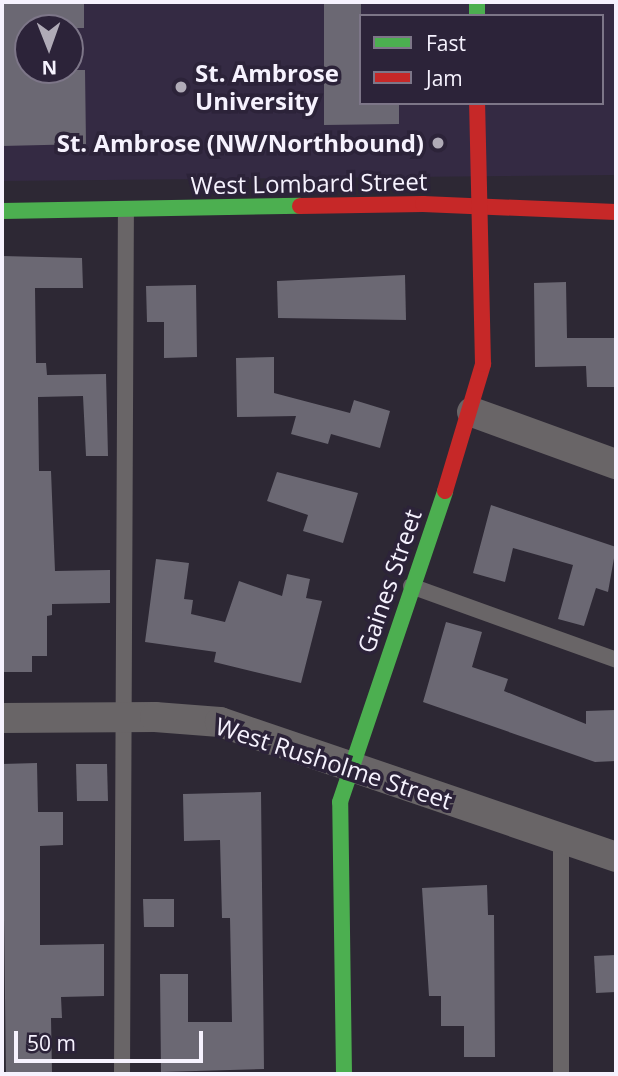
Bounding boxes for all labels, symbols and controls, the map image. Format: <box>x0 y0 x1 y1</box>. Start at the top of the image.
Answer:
north arrow <box>14 14 84 84</box>
legend <box>359 14 604 105</box>
text: Fast <box>426 29 466 57</box>
text: N <box>41 55 57 81</box>
place label: St. Ambrose University <box>195 59 339 115</box>
text: Jam <box>426 64 463 92</box>
marker: St. Ambrose University <box>173 79 189 95</box>
place label: St. Ambrose (NW/Northbound) <box>57 129 424 157</box>
marker: St. Ambrose (NW/Northbound) <box>430 135 446 151</box>
street label: West Lombard Street <box>190 167 428 199</box>
street label: Gaines Street <box>351 506 427 656</box>
street label: West Rusholme Street <box>212 711 456 815</box>
scale bar <box>18 1016 206 1060</box>
text: 50 m <box>27 1029 76 1057</box>

